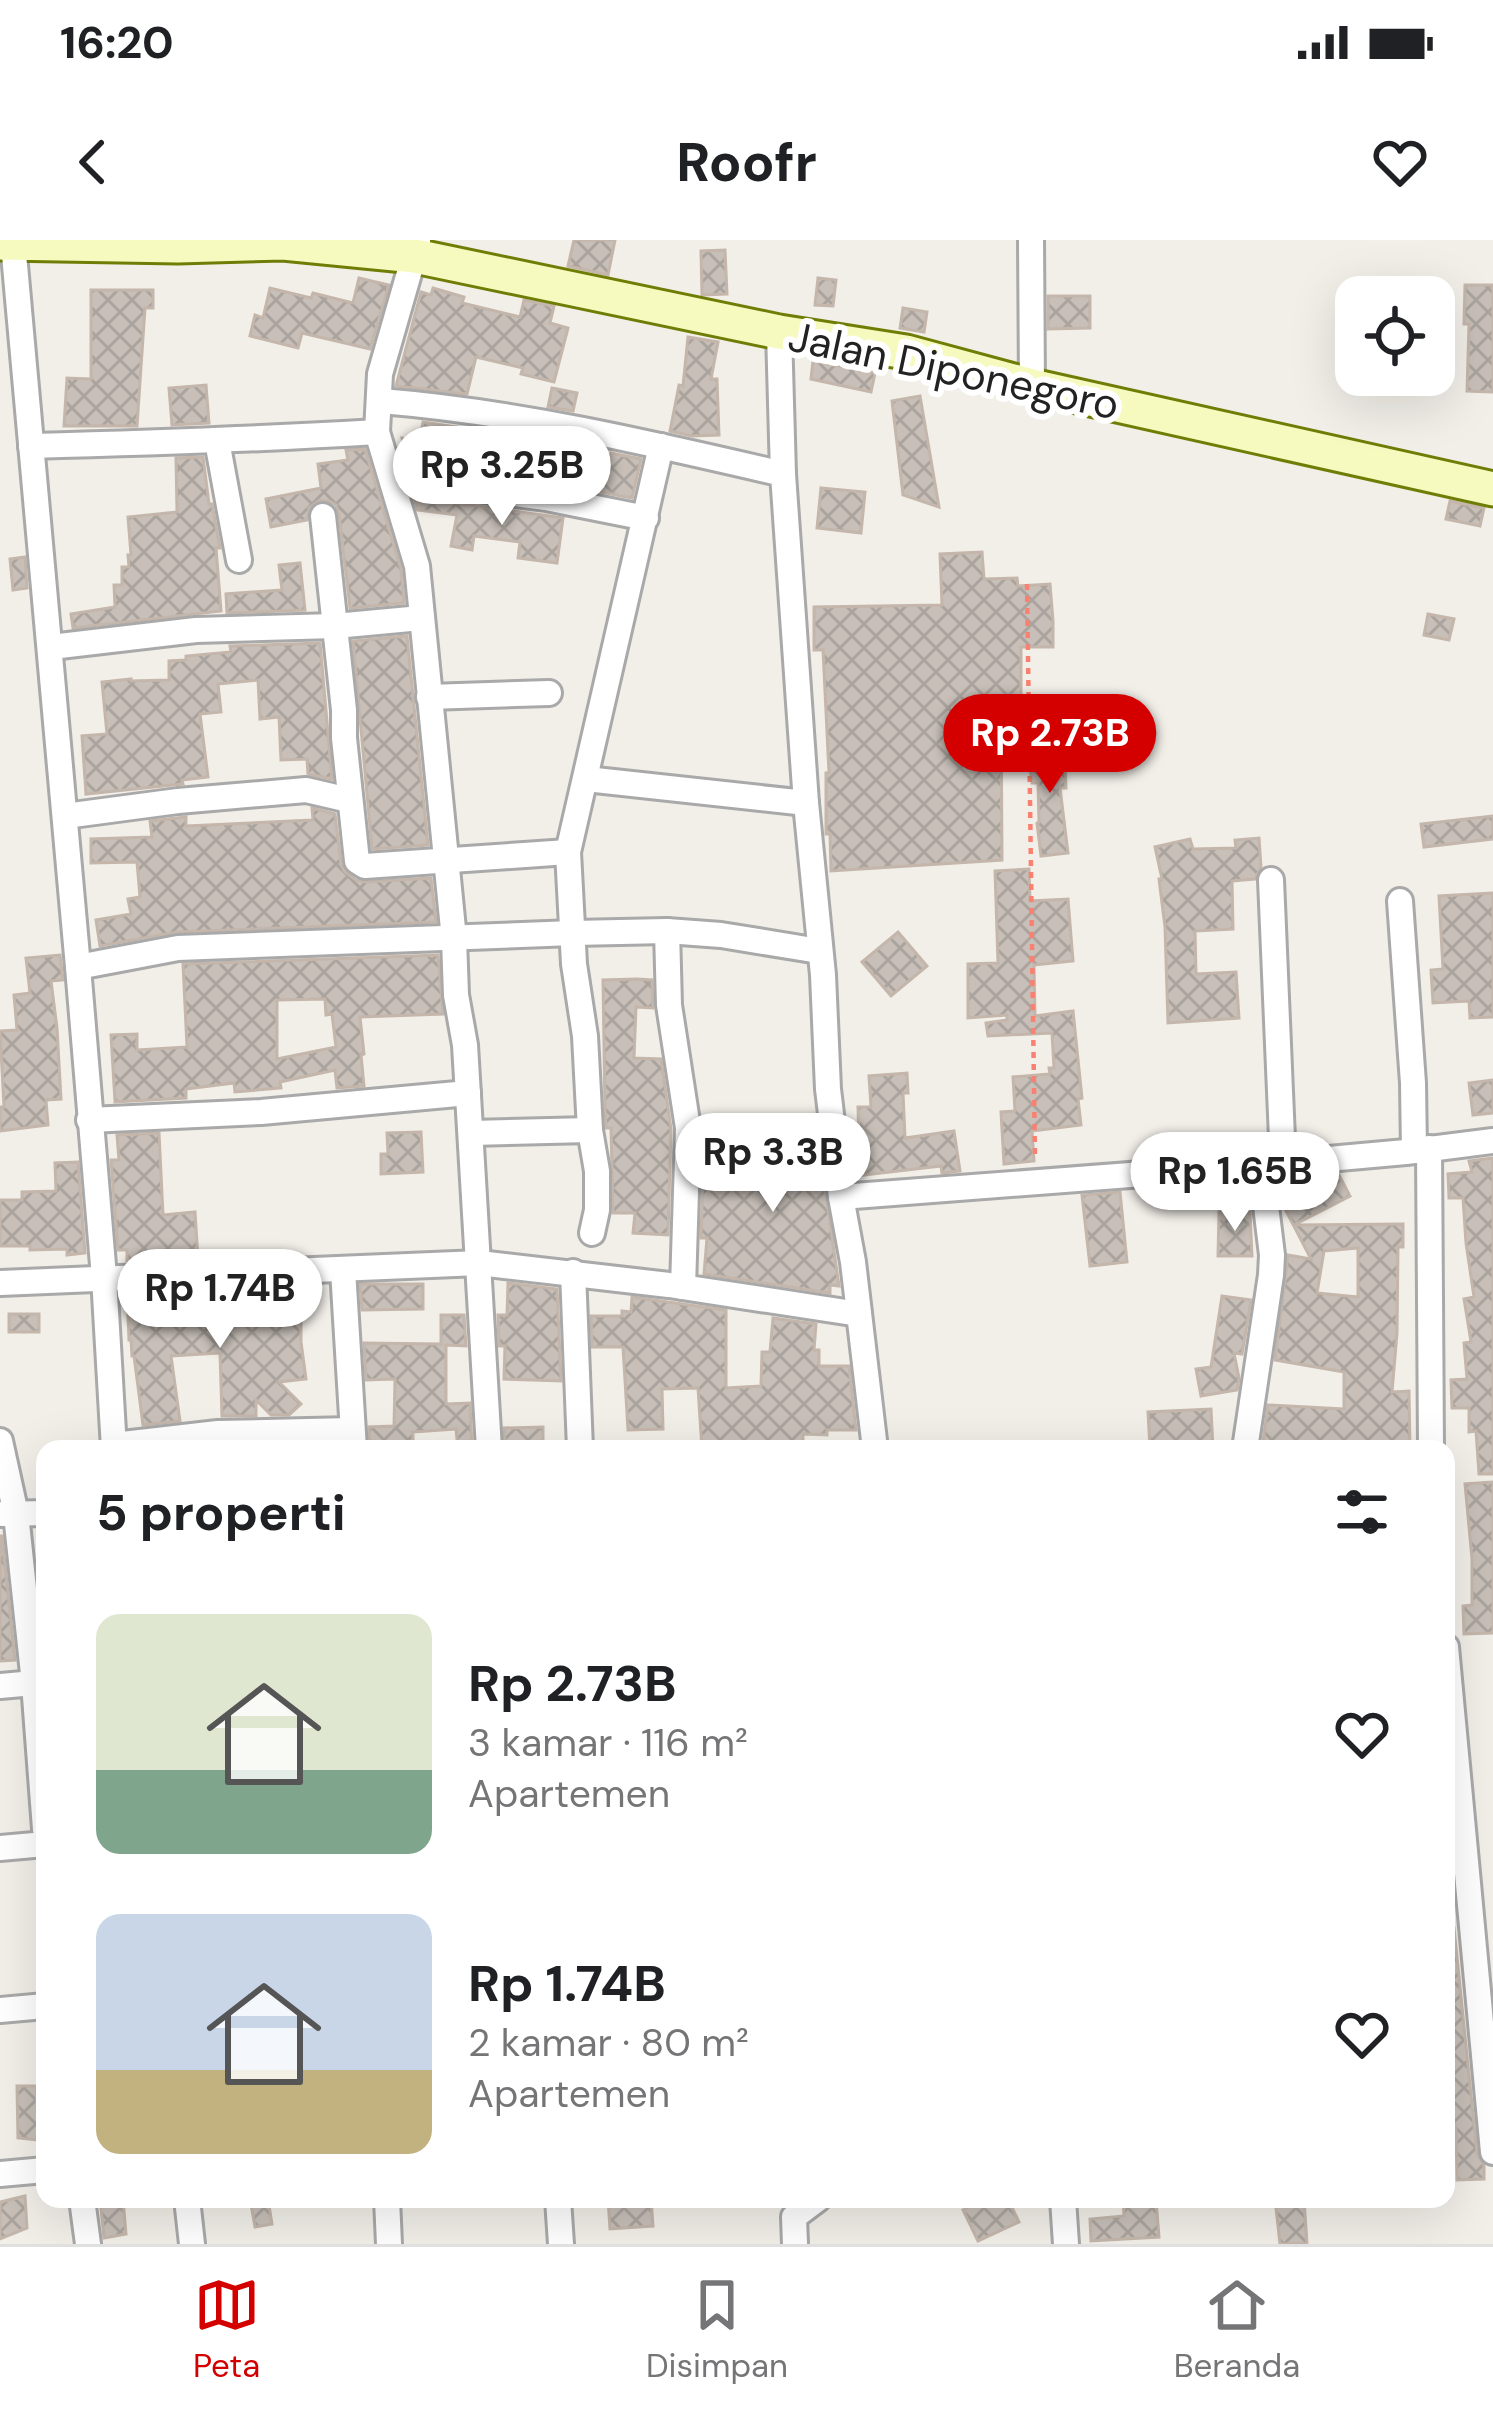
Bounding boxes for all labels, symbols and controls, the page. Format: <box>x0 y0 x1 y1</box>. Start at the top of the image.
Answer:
text: 16:20 <box>60 13 174 72</box>
text: Roofr <box>676 127 817 198</box>
icon: back <box>60 129 126 195</box>
icon: heart <box>1367 129 1433 195</box>
map controls <box>1335 276 1455 396</box>
button: locate <box>1335 276 1455 396</box>
street label: Jalan Diponegoro <box>784 309 1124 432</box>
pin: Rp 3.25B <box>378 426 626 528</box>
text: Rp 3.25B <box>420 439 584 490</box>
pin: Rp 2.73B <box>926 694 1174 796</box>
text: Rp 2.73B <box>970 707 1130 758</box>
pin: Rp 3.3B <box>662 1113 884 1215</box>
text: Rp 3.3B <box>702 1126 844 1177</box>
pin: Rp 1.65B <box>1111 1132 1359 1234</box>
text: Rp 1.65B <box>1157 1145 1313 1196</box>
pin: Rp 1.74B <box>96 1249 344 1351</box>
text: Rp 1.74B <box>144 1262 296 1313</box>
text: 5 properti <box>96 1479 346 1546</box>
icon: filters <box>1329 1479 1395 1545</box>
text: Rp 2.73B <box>468 1650 676 1717</box>
icon: home <box>192 1662 336 1806</box>
icon: heart <box>1329 1701 1395 1767</box>
text: 3 kamar · 116 m² <box>468 1717 748 1768</box>
text: Apartemen <box>468 1768 670 1819</box>
text: Rp 1.74B <box>468 1950 666 2017</box>
icon: home <box>192 1962 336 2106</box>
icon: heart <box>1329 2001 1395 2067</box>
text: 2 kamar · 80 m² <box>468 2017 749 2068</box>
text: Apartemen <box>468 2068 670 2119</box>
tab: Peta <box>193 2272 260 2387</box>
tab: Disimpan <box>646 2272 788 2387</box>
tab: Beranda <box>1174 2272 1300 2387</box>

